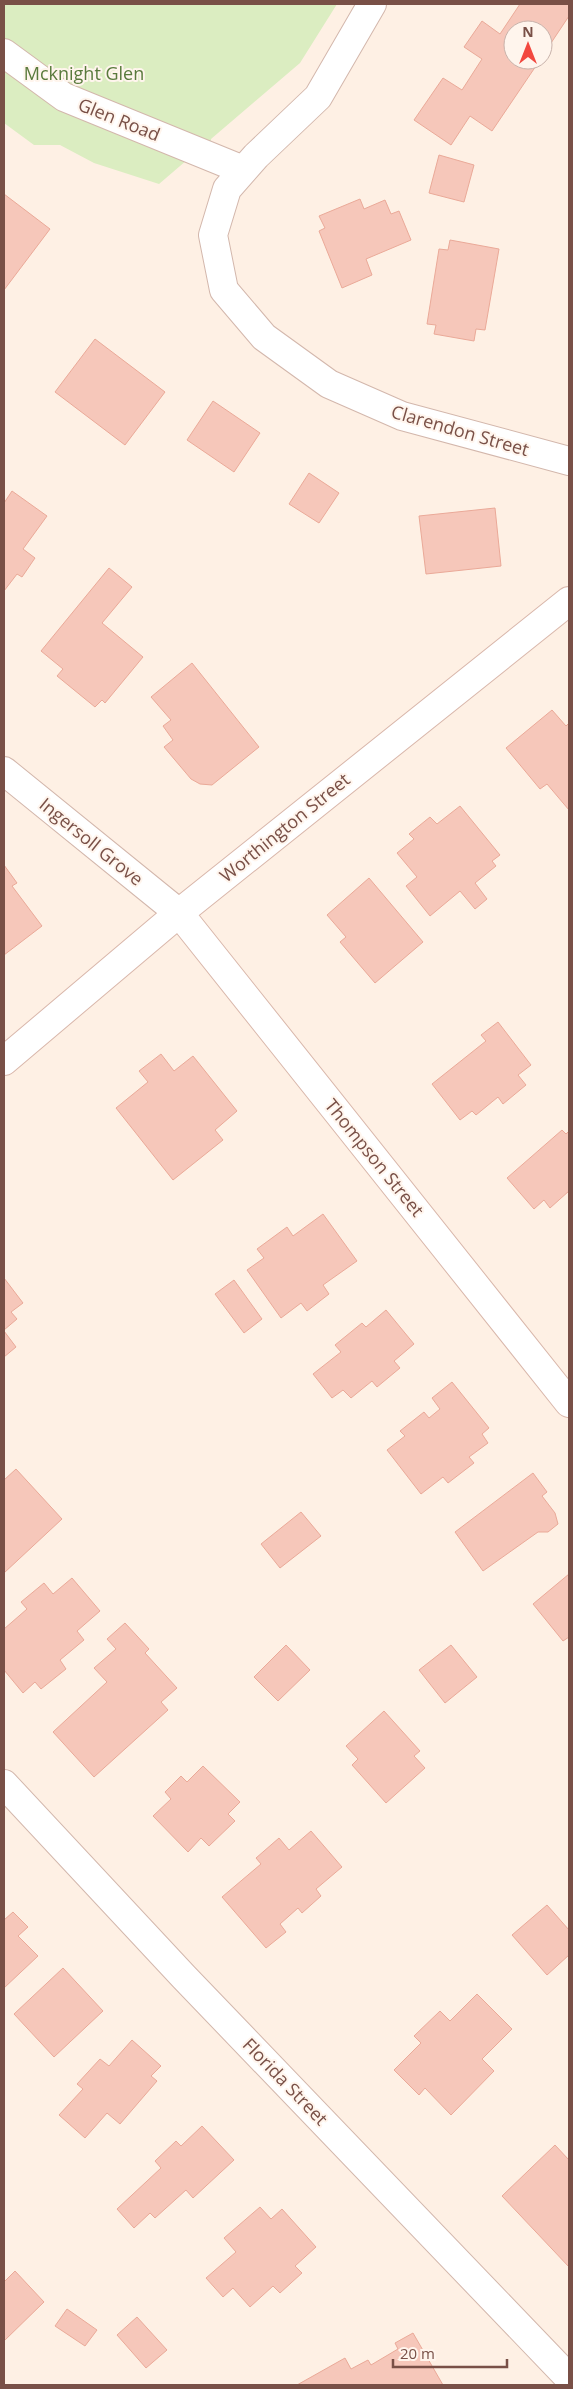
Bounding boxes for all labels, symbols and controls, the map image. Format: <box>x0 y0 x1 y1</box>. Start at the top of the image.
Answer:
north arrow <box>503 20 553 70</box>
text: N <box>522 22 534 41</box>
park label: Mcknight Glen <box>24 61 144 85</box>
street label: Glen Road <box>75 92 164 146</box>
street label: Clarendon Street <box>389 399 532 461</box>
street label: Worthington Street <box>214 767 354 887</box>
street label: Ingersoll Grove <box>35 792 148 890</box>
street label: Thompson Street <box>320 1094 430 1221</box>
street label: Florida Street <box>238 2032 333 2130</box>
scale bar <box>393 2336 507 2368</box>
text: 20 m <box>400 2343 435 2363</box>

